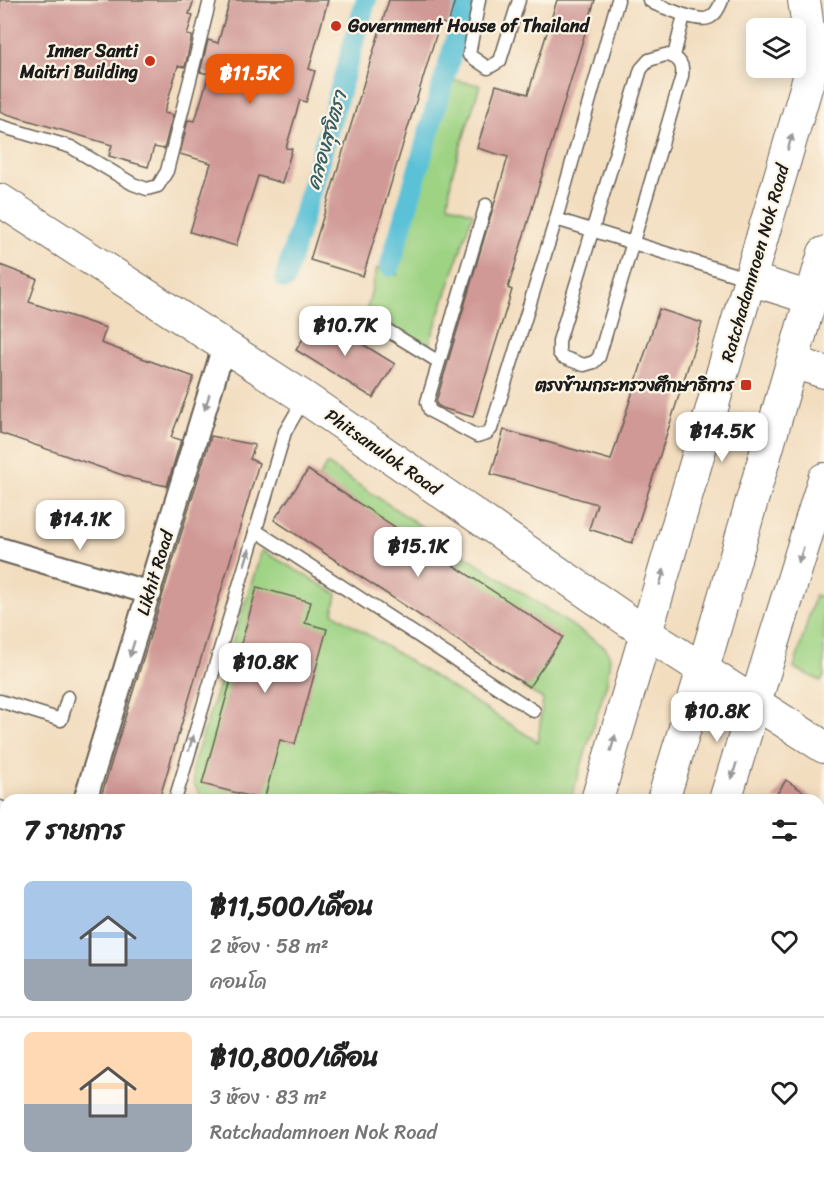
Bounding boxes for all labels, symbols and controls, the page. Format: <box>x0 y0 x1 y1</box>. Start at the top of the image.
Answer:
place label: Government House of Thailand <box>347 10 590 42</box>
map controls <box>746 18 806 78</box>
button: layers <box>746 18 806 78</box>
marker: Government House of Thailand <box>329 19 343 33</box>
place label: Inner Santi Maitri Building <box>19 35 139 88</box>
marker: Inner Santi Maitri Building <box>143 54 157 68</box>
pin: ฿11.5K <box>201 54 299 105</box>
text: ฿11.5K <box>220 56 280 91</box>
water label: คลองสุจิตรา <box>296 85 358 194</box>
one-way arrow <box>786 133 795 151</box>
street label: Ratchadamnoen Nok Road <box>711 159 799 366</box>
pin: ฿10.7K <box>296 306 394 357</box>
text: ฿10.7K <box>313 308 377 343</box>
place label: ตรงข้ามกระทรวงศึกษาธิการ <box>534 369 735 401</box>
marker: ตรงข้ามกระทรวงศึกษาธิการ <box>739 378 753 392</box>
one-way arrow <box>202 393 211 411</box>
street label: Phitsanulok Road <box>318 400 449 505</box>
pin: ฿14.5K <box>673 412 771 463</box>
text: ฿14.5K <box>690 414 754 449</box>
pin: ฿14.1K <box>31 500 129 551</box>
text: ฿14.1K <box>50 502 110 537</box>
street label: Likhit Road <box>127 525 184 620</box>
pin: ฿15.1K <box>369 527 467 578</box>
text: ฿15.1K <box>388 529 448 564</box>
one-way arrow <box>796 546 805 564</box>
one-way arrow <box>243 548 252 566</box>
one-way arrow <box>658 567 667 585</box>
one-way arrow <box>127 640 136 658</box>
pin: ฿10.8K <box>216 643 314 694</box>
text: ฿10.8K <box>233 645 297 680</box>
pin: ฿10.8K <box>668 692 766 743</box>
text: ฿10.8K <box>685 694 749 729</box>
one-way arrow <box>187 734 196 752</box>
one-way arrow <box>609 734 618 752</box>
one-way arrow <box>729 762 738 780</box>
text: 7 รายการ <box>24 807 124 853</box>
icon: filters <box>768 814 801 847</box>
text: ฿11,500/เดือน <box>210 883 374 929</box>
icon: home <box>72 905 144 977</box>
icon: heart <box>768 925 801 958</box>
text: 2 ห้อง · 58 m² <box>210 929 329 964</box>
text: คอนโด <box>210 964 267 999</box>
text: ฿10,800/เดือน <box>210 1034 379 1080</box>
icon: home <box>72 1056 144 1128</box>
icon: heart <box>768 1076 801 1109</box>
text: 3 ห้อง · 83 m² <box>210 1080 327 1115</box>
text: Ratchadamnoen Nok Road <box>210 1115 437 1150</box>

